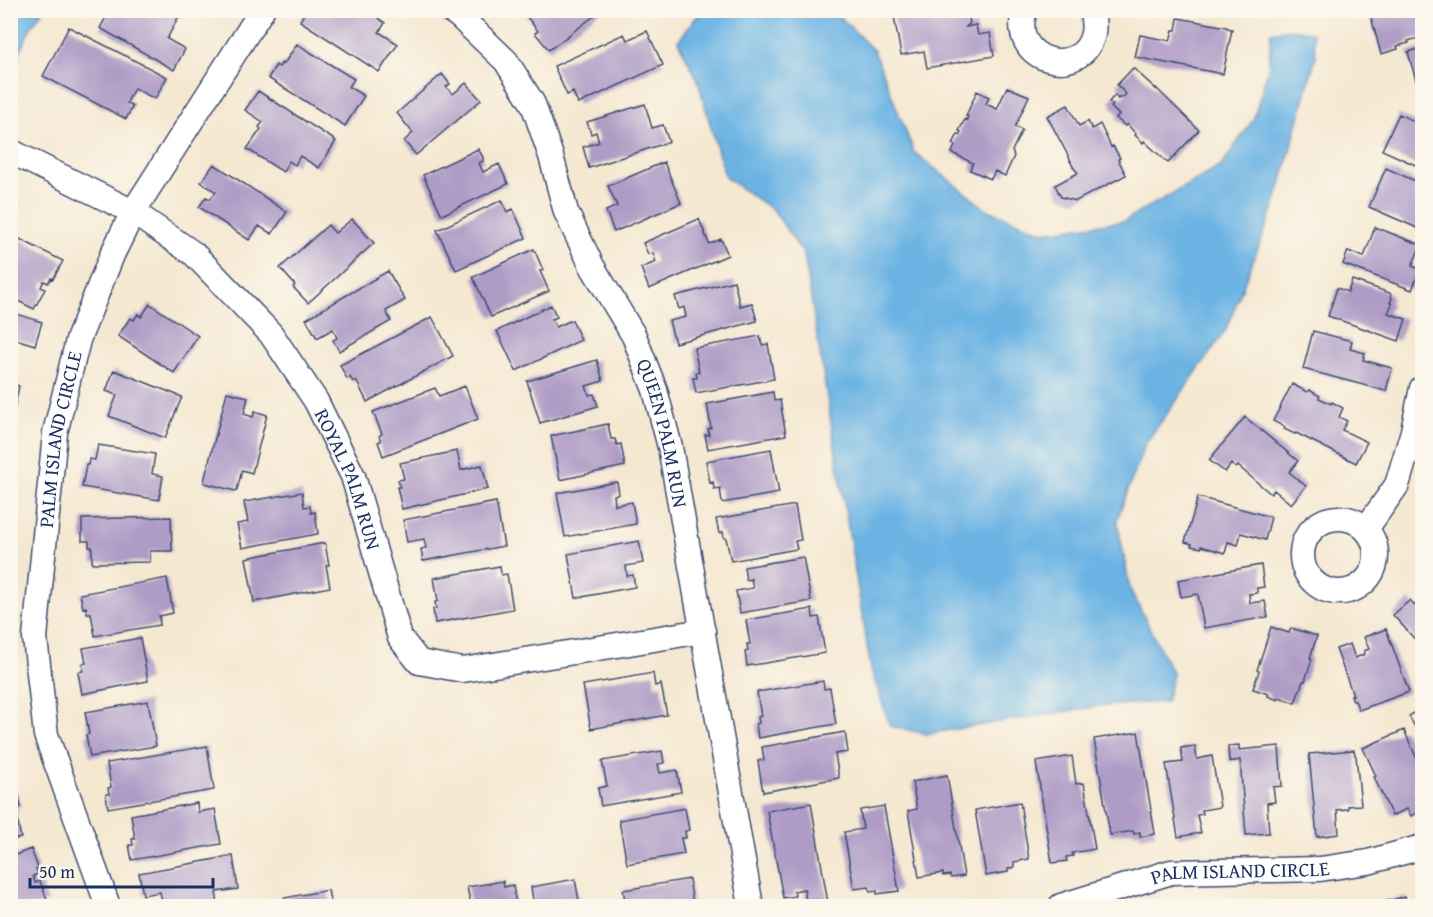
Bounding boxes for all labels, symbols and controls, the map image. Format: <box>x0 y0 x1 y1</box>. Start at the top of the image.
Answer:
street label: PALM ISLAND CIRCLE <box>31 348 89 529</box>
street label: QUEEN PALM RUN <box>630 354 695 510</box>
street label: ROYAL PALM RUN <box>308 403 389 553</box>
scale bar <box>30 851 213 889</box>
street label: PALM ISLAND CIRCLE <box>1147 853 1331 891</box>
text: 50 m <box>39 858 75 885</box>

